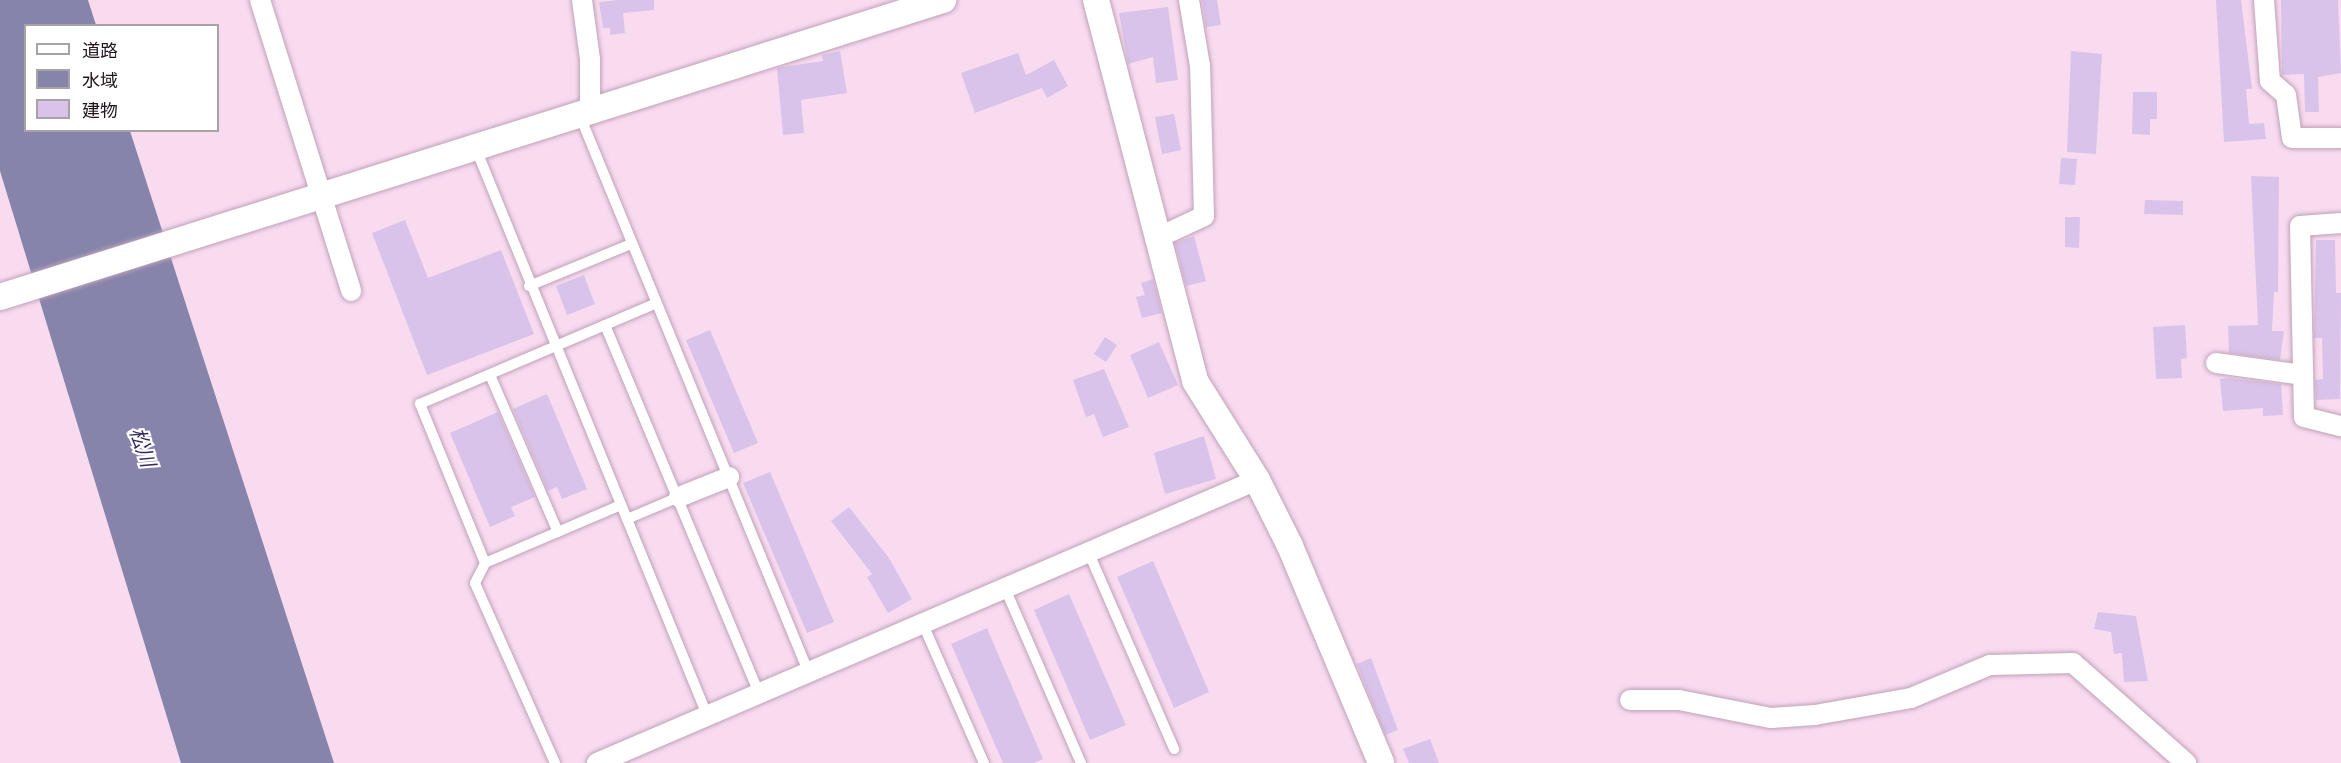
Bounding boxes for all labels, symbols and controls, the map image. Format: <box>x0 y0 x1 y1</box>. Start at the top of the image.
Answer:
legend <box>24 24 219 132</box>
text: 道路 <box>82 39 118 62</box>
text: 水域 <box>82 69 118 92</box>
text: 建物 <box>82 99 118 122</box>
water label: 松川 <box>125 424 161 470</box>

